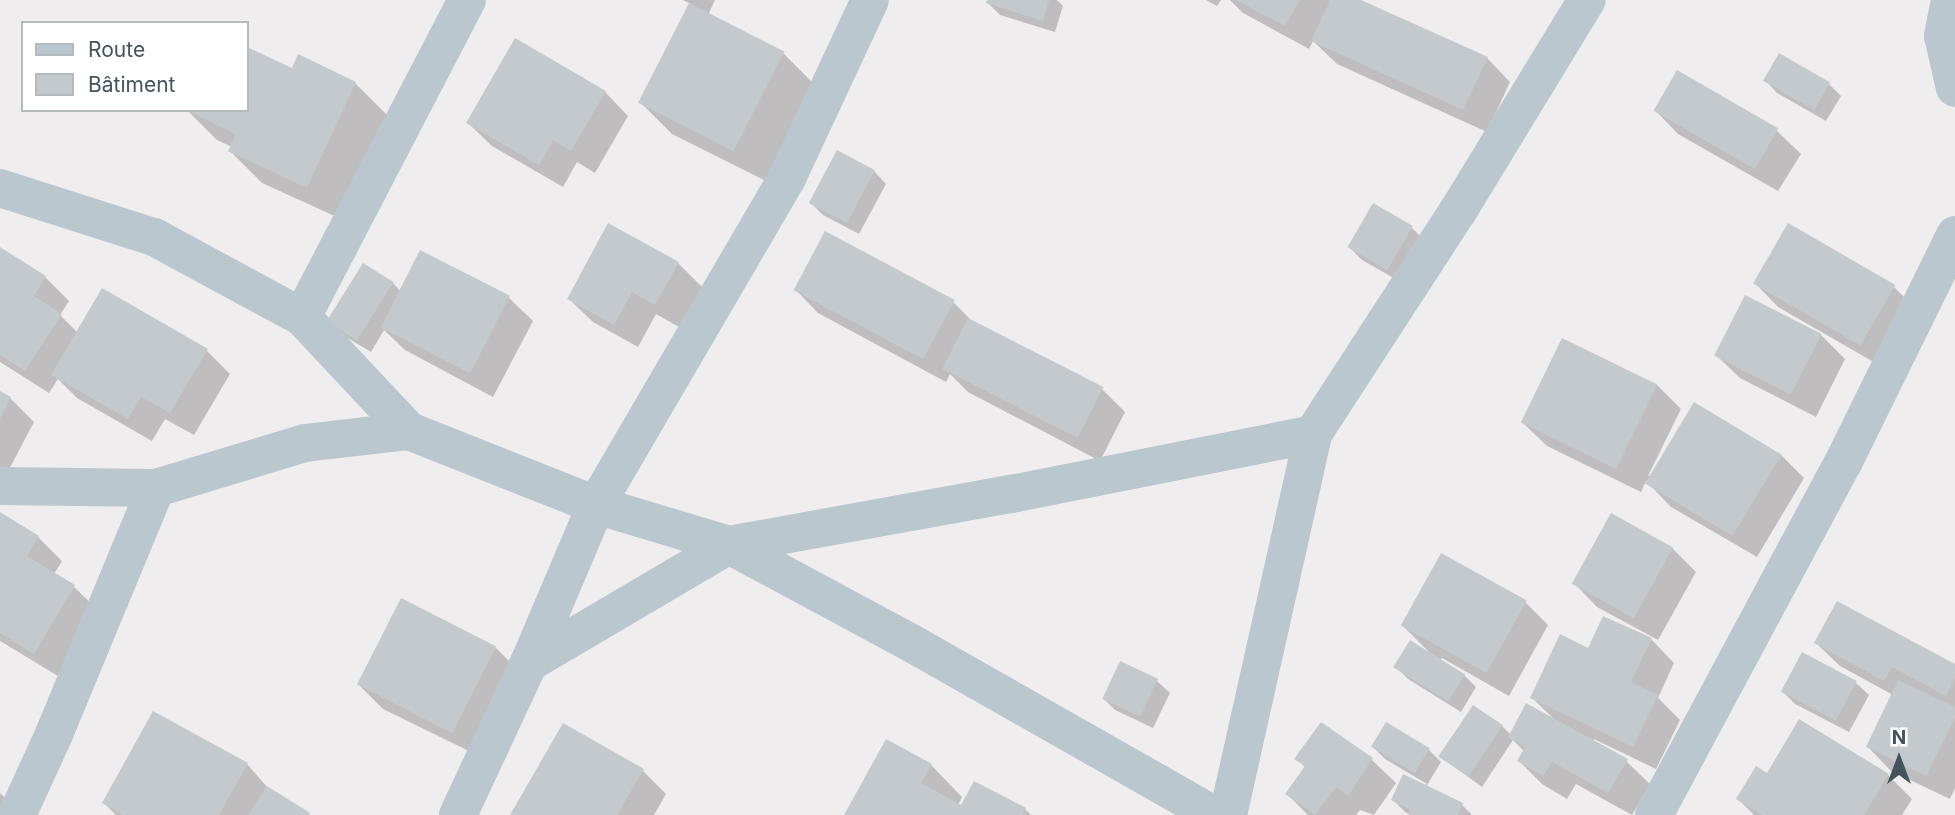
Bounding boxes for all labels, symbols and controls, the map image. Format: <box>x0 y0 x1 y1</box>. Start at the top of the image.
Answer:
legend <box>21 21 248 112</box>
text: Route <box>88 37 145 62</box>
text: Bâtiment <box>88 72 175 97</box>
north arrow <box>1864 724 1934 794</box>
text: N <box>1892 726 1906 749</box>

